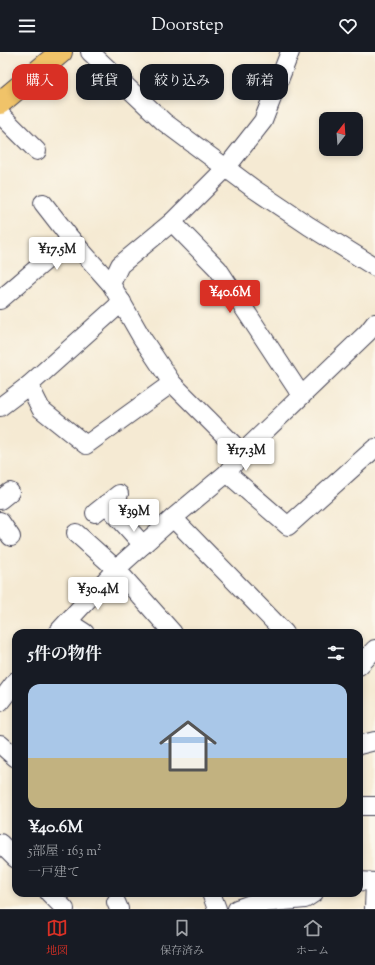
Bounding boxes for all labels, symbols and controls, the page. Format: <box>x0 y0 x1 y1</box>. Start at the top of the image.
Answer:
text: Doorstep <box>151 13 224 39</box>
icon: menu <box>16 15 38 37</box>
icon: heart <box>337 15 359 37</box>
chip: 購入 <box>12 64 68 100</box>
chip: 賃貸 <box>76 64 132 100</box>
chip: 絞り込み <box>140 64 224 100</box>
chip: 新着 <box>232 64 288 100</box>
north arrow <box>319 112 363 156</box>
map controls <box>319 112 363 156</box>
pin: ¥17.5M <box>24 237 90 271</box>
text: ¥17.5M <box>38 241 76 259</box>
pin: ¥40.6M <box>197 280 263 314</box>
text: ¥40.6M <box>209 284 251 302</box>
pin: ¥17.3M <box>213 438 279 472</box>
text: ¥17.3M <box>226 442 266 460</box>
pin: ¥39M <box>110 499 158 533</box>
text: ¥39M <box>118 503 150 521</box>
pin: ¥30.4M <box>65 577 131 611</box>
text: ¥30.4M <box>77 581 119 599</box>
icon: filters <box>325 642 347 664</box>
text: 5件の物件 <box>28 643 102 667</box>
icon: home <box>152 710 224 782</box>
text: ¥40.6M <box>28 816 83 840</box>
text: 5部屋 · 163 m² <box>28 843 101 861</box>
text: 一戸建て <box>28 864 80 882</box>
tab: 地図 <box>46 917 68 959</box>
tab: 保存済み <box>160 917 204 959</box>
tab: ホーム <box>296 917 329 959</box>

